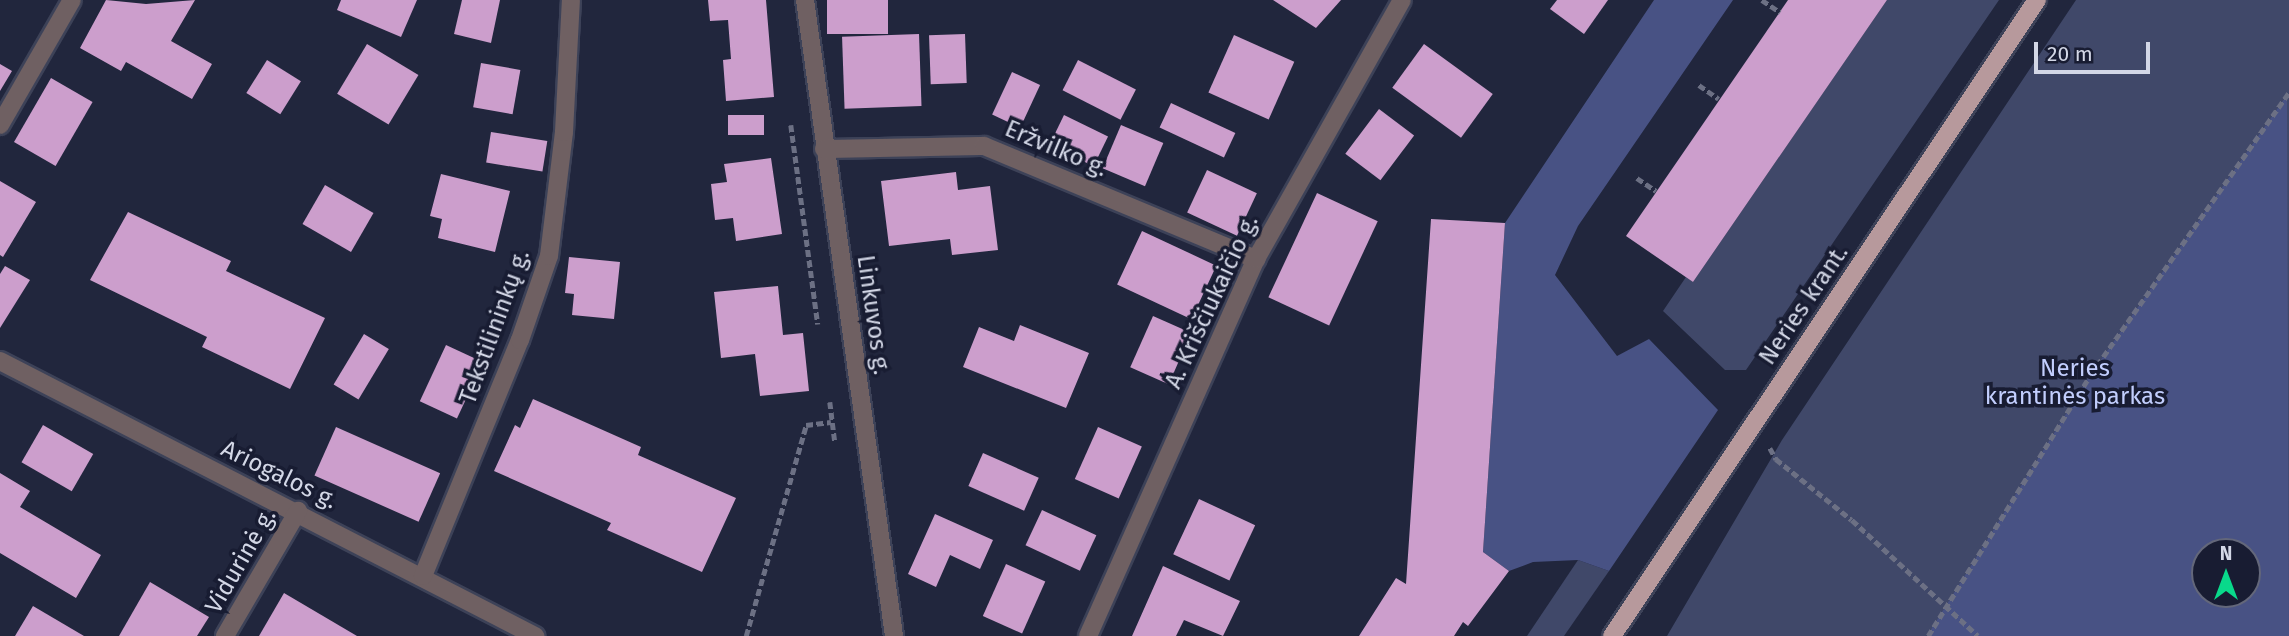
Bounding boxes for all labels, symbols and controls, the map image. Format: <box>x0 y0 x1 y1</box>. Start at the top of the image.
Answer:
scale bar <box>2037 28 2152 72</box>
text: 20 m <box>2047 41 2093 67</box>
street label: Eržvilko g. <box>1000 115 1112 183</box>
street label: A. Kriščiukaičio g. <box>1159 211 1265 393</box>
street label: Neries krant. <box>1753 240 1855 370</box>
street label: Tekstilininkų g. <box>454 246 536 408</box>
street label: Linkuvos g. <box>850 253 896 377</box>
park label: Neries krantinės parkas <box>1985 355 2165 411</box>
street label: Ariogalos g. <box>216 435 342 515</box>
street label: Vidurinė g. <box>199 503 283 619</box>
north arrow <box>2191 538 2261 608</box>
text: N <box>2220 542 2232 565</box>

